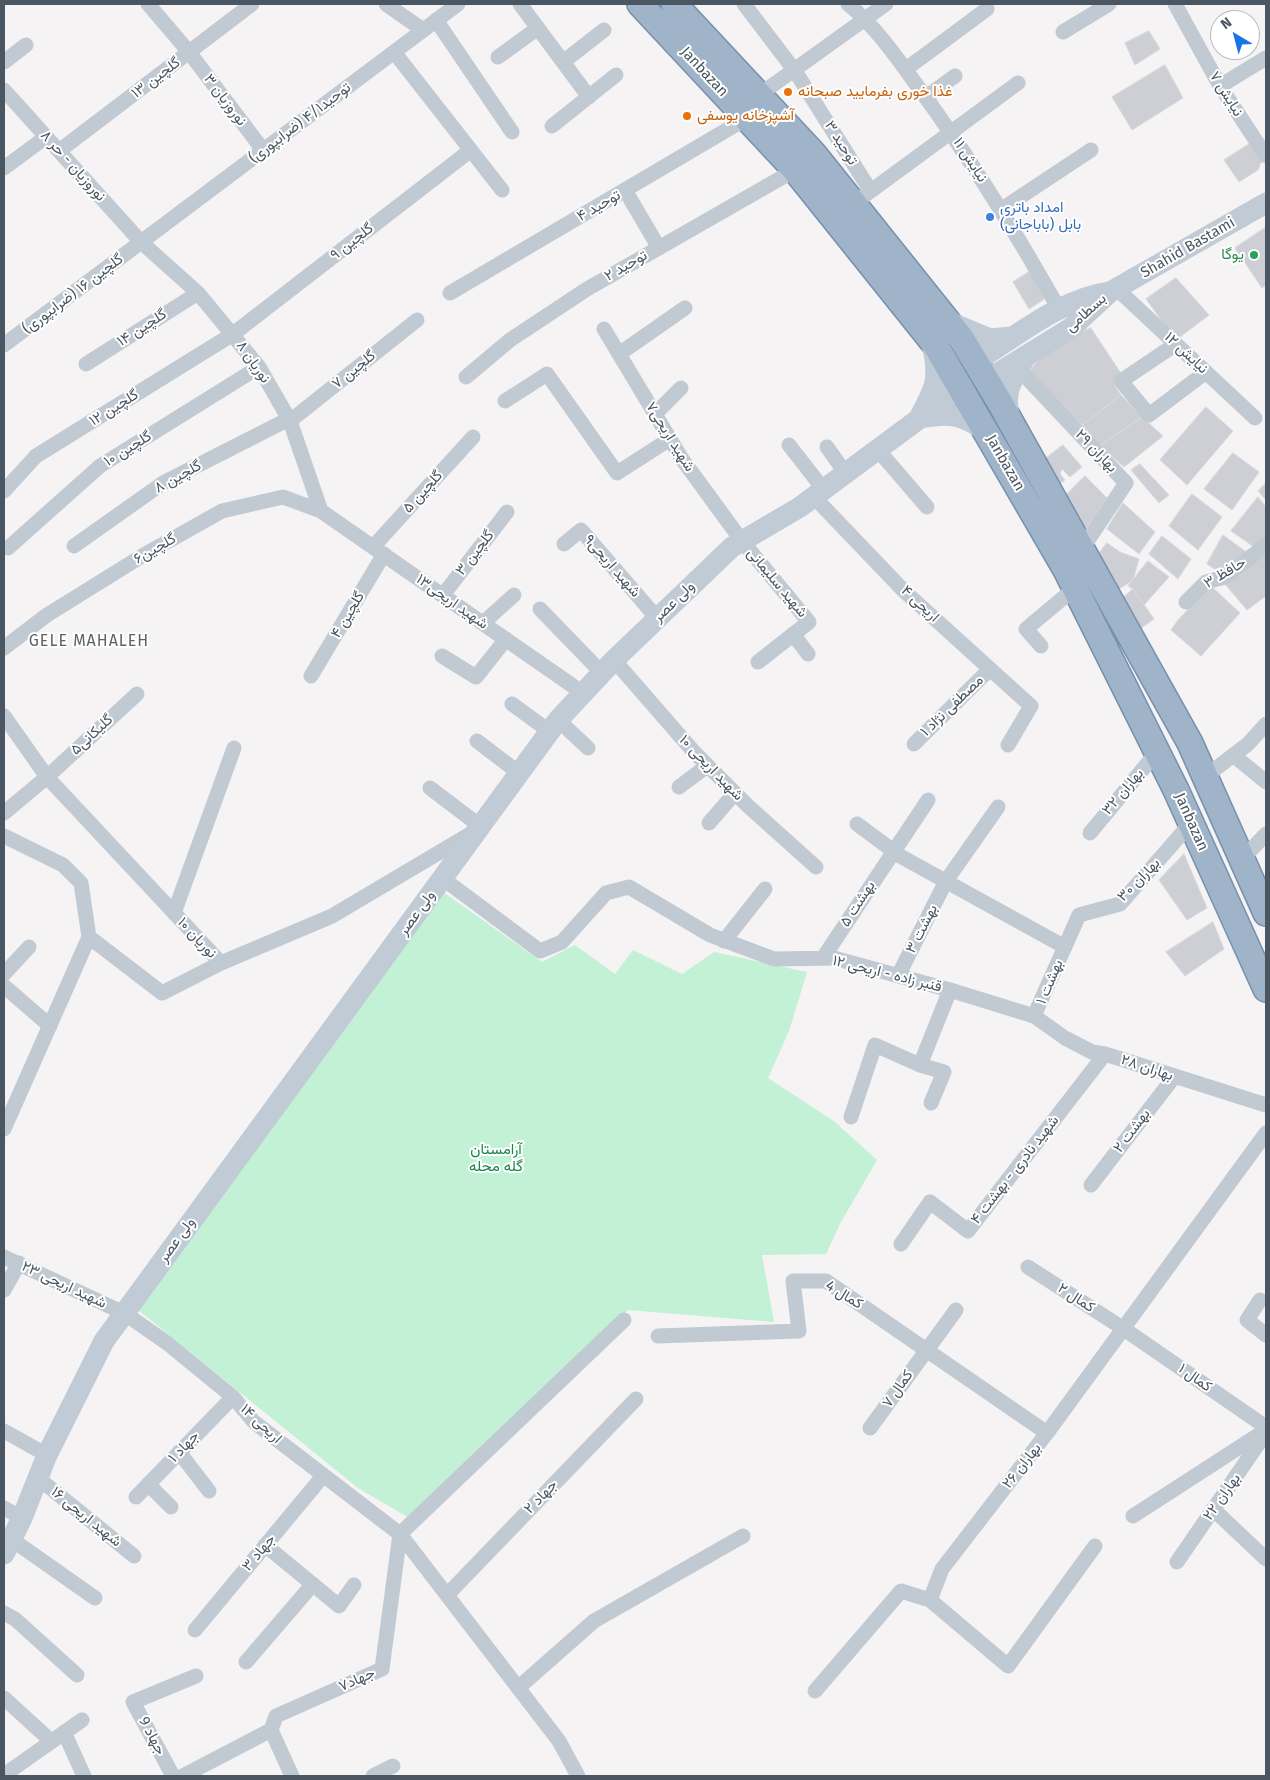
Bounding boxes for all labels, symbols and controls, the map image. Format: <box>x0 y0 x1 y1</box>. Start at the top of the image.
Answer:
north arrow <box>1210 10 1260 60</box>
text: N <box>1217 14 1235 33</box>
street label: Janbazan <box>676 43 732 101</box>
street label: گلچین ۱۳ <box>128 54 184 102</box>
street label: نیایش ۷ <box>1205 68 1247 120</box>
street label: نوروزیان ۳ <box>200 71 250 129</box>
street label: توحید۴/۱ (ضرابپوری) <box>245 79 355 167</box>
place label: غذا خوری بفرمایید صبحانه <box>798 83 953 101</box>
marker: غذا خوری بفرمایید صبحانه <box>782 86 794 98</box>
place label: آشپزخانه یوسفی <box>697 107 794 125</box>
marker: آشپزخانه یوسفی <box>681 110 693 122</box>
street label: توحید ۳ <box>820 118 862 168</box>
street label: نوروزیان - حر ۸ <box>37 127 109 205</box>
street label: نیایش ۱۱ <box>949 134 991 186</box>
street label: توحید ۴ <box>574 186 624 226</box>
place label: امداد باتری بابل (باباجانی) <box>1000 199 1081 234</box>
marker: امداد باتری بابل (باباجانی) <box>984 211 996 223</box>
street label: Shahid Bastami <box>1138 214 1238 282</box>
street label: گلچین ۹ <box>327 220 377 264</box>
place label: یوگا <box>1221 246 1244 264</box>
street label: توحید ۲ <box>601 247 651 285</box>
marker: یوگا <box>1248 249 1260 261</box>
street label: گلچین ۱۶ (ضرابپوری) <box>19 250 127 338</box>
street label: بسطامی <box>1062 290 1110 336</box>
street label: گلچین ۱۴ <box>114 305 170 351</box>
street label: نیایش ۱۲ <box>1160 328 1212 378</box>
street label: نوریان ۸ <box>232 337 274 387</box>
street label: گلچین ۷ <box>328 347 380 393</box>
street label: گلچین ۱۲ <box>86 386 142 430</box>
street label: شهید اریحی۷ <box>641 399 699 475</box>
street label: بهاران ۲۹ <box>1071 426 1121 476</box>
street label: گلچین ۱۰ <box>101 427 155 471</box>
street label: Janbazan <box>982 432 1028 494</box>
street label: گلچین ۸ <box>151 457 205 497</box>
street label: گلچین ۵ <box>399 467 447 517</box>
street label: گلچین ۳ <box>452 527 498 579</box>
street label: گلچین۶ <box>131 530 179 568</box>
street label: شهید اریحی۹ <box>580 531 644 601</box>
street label: شهید سلیمانی <box>743 545 811 621</box>
street label: حافظ ۳ <box>1201 553 1249 593</box>
street label: شهید اریحی۱۳ <box>412 570 492 634</box>
street label: ولی عصر <box>649 578 699 626</box>
street label: اریحی ۴ <box>897 582 943 626</box>
street label: گلچین ۴ <box>327 589 369 641</box>
district label: GELE MAHALEH <box>27 632 151 652</box>
street label: مصطفی نژاد ۱ <box>917 672 987 740</box>
street label: گلیکانی۵ <box>67 711 117 759</box>
street label: شهید اریحی ۱۰ <box>675 731 747 805</box>
street label: بهاران ۳۲ <box>1098 765 1148 819</box>
street label: Janbazan <box>1170 790 1212 854</box>
street label: بهاران ۳۰ <box>1114 854 1164 906</box>
street label: بهشت ۵ <box>836 878 880 930</box>
street label: ولی عصر <box>395 887 439 939</box>
street label: بهشت ۳ <box>902 902 942 956</box>
street label: نوریان ۱۰ <box>174 914 220 962</box>
street label: قنبر زاده - اریحی ۱۲ <box>830 952 944 996</box>
street label: بهشت ۱ <box>1033 957 1067 1007</box>
street label: بهاران ۲۸ <box>1118 1051 1176 1085</box>
street label: بهشت ۲ <box>1110 1105 1154 1157</box>
street label: شهید نادری - بهشت ۴ <box>967 1112 1063 1228</box>
park label: آرامستان گله محله <box>469 1141 523 1176</box>
street label: ولی عصر <box>155 1214 199 1266</box>
street label: شهید اریحی ۲۳ <box>19 1257 109 1313</box>
street label: کمال 4 <box>822 1277 866 1313</box>
street label: کمال ۲ <box>1054 1279 1098 1317</box>
street label: کمال ۱ <box>1175 1360 1215 1396</box>
street label: کمال ۷ <box>879 1367 917 1411</box>
street label: اریحی ۱۴ <box>237 1400 285 1448</box>
street label: جهاد ۱ <box>165 1427 203 1467</box>
street label: بهاران ۲۶ <box>999 1440 1045 1492</box>
street label: بهاران ۲۲ <box>1199 1470 1245 1524</box>
street label: جهاد ۲ <box>520 1476 562 1518</box>
street label: شهید اریحی ۱۶ <box>47 1483 125 1551</box>
street label: جهاد ۳ <box>238 1531 280 1575</box>
street label: جهاد۷ <box>336 1664 378 1696</box>
street label: جهاد 9 <box>135 1714 169 1758</box>

